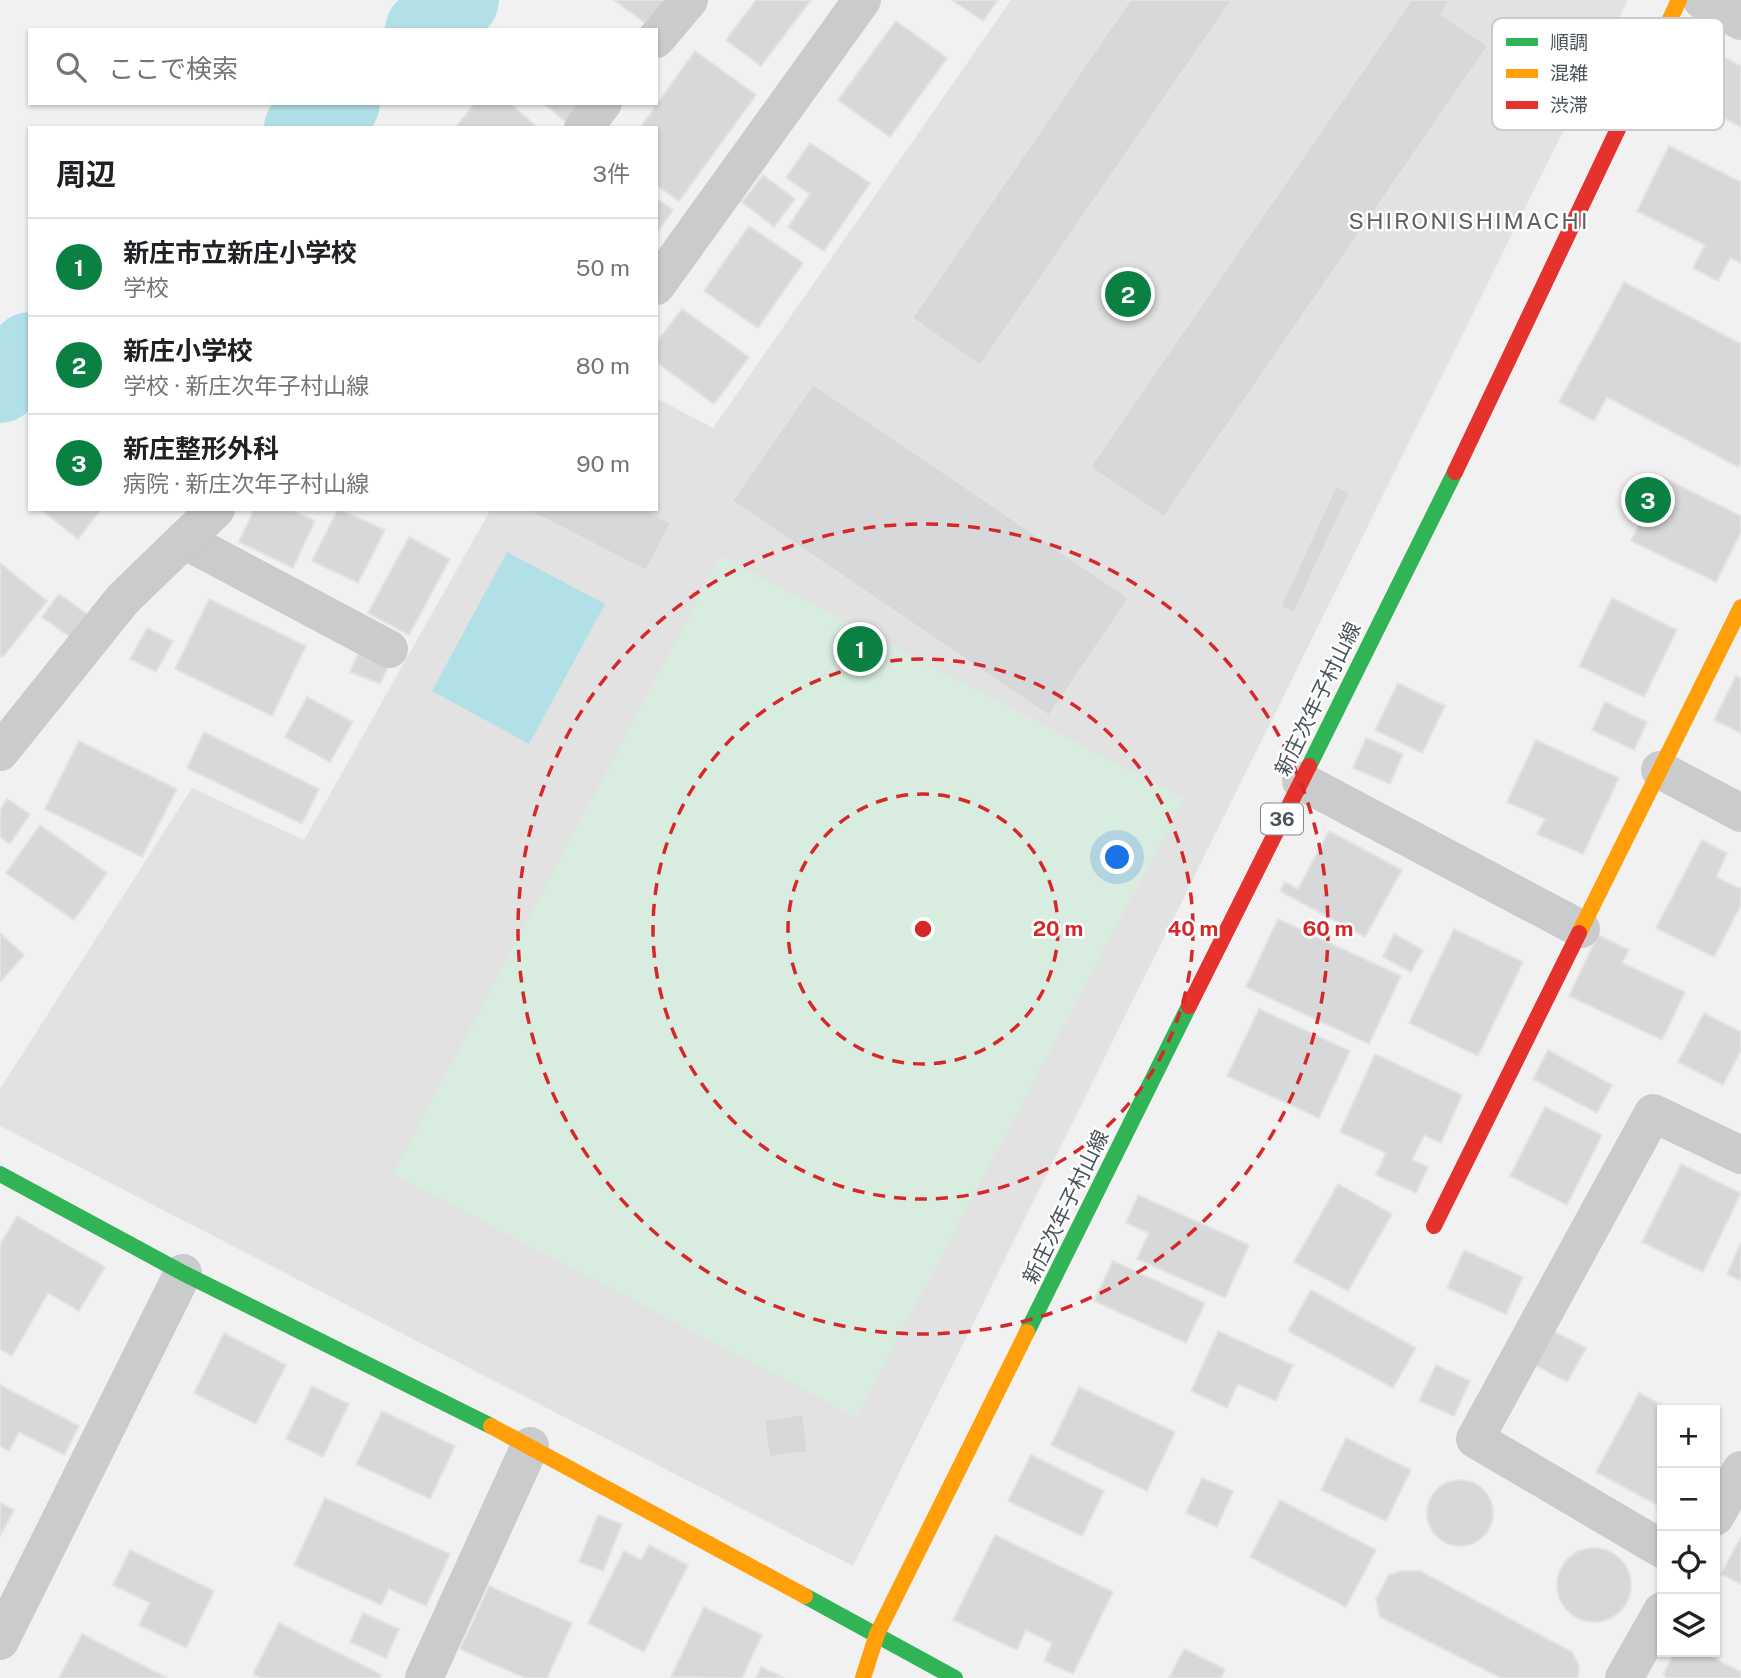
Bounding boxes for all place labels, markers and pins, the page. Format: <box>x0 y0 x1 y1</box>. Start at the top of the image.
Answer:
pin: 2 <box>1105 268 1151 320</box>
pin: 3 <box>1625 474 1671 526</box>
pin: 1 <box>837 623 883 675</box>
centre of rings <box>911 917 935 941</box>

